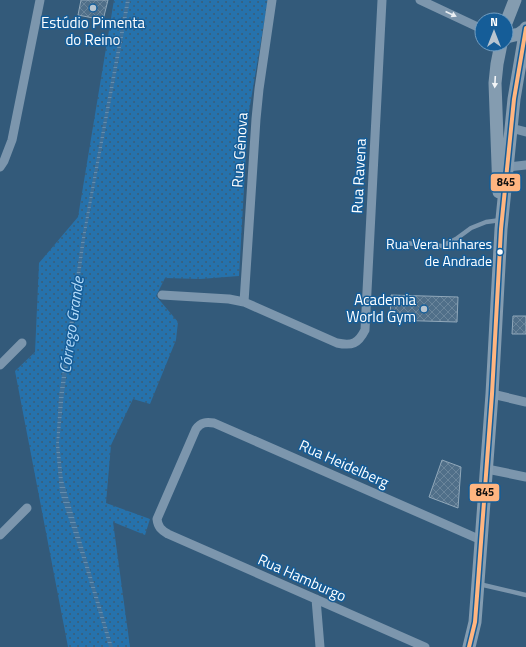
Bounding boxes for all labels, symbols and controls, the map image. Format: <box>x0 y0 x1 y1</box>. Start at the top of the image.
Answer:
marker: Estúdio Pimenta do Reino <box>88 3 98 13</box>
place label: Estúdio Pimenta do Reino <box>41 11 145 51</box>
one-way arrow <box>445 11 457 17</box>
north arrow <box>474 12 514 52</box>
text: N <box>490 14 498 30</box>
one-way arrow <box>492 76 498 89</box>
street label: Rua Gênova <box>225 111 254 188</box>
street label: Rua Ravena <box>345 138 372 214</box>
line badge: 845 <box>490 173 521 192</box>
text: 845 <box>497 174 515 190</box>
place label: Rua Vera Linhares de Andrade <box>386 233 492 271</box>
marker: Rua Vera Linhares de Andrade <box>495 247 505 257</box>
water label: Córrego Grande <box>52 274 90 375</box>
place label: Academia World Gym <box>346 288 416 328</box>
marker: Academia World Gym <box>419 304 429 314</box>
street label: Rua Heidelberg <box>296 433 393 494</box>
line badge: 845 <box>469 483 500 502</box>
text: 845 <box>476 484 494 500</box>
street label: Rua Hamburgo <box>254 548 350 607</box>

